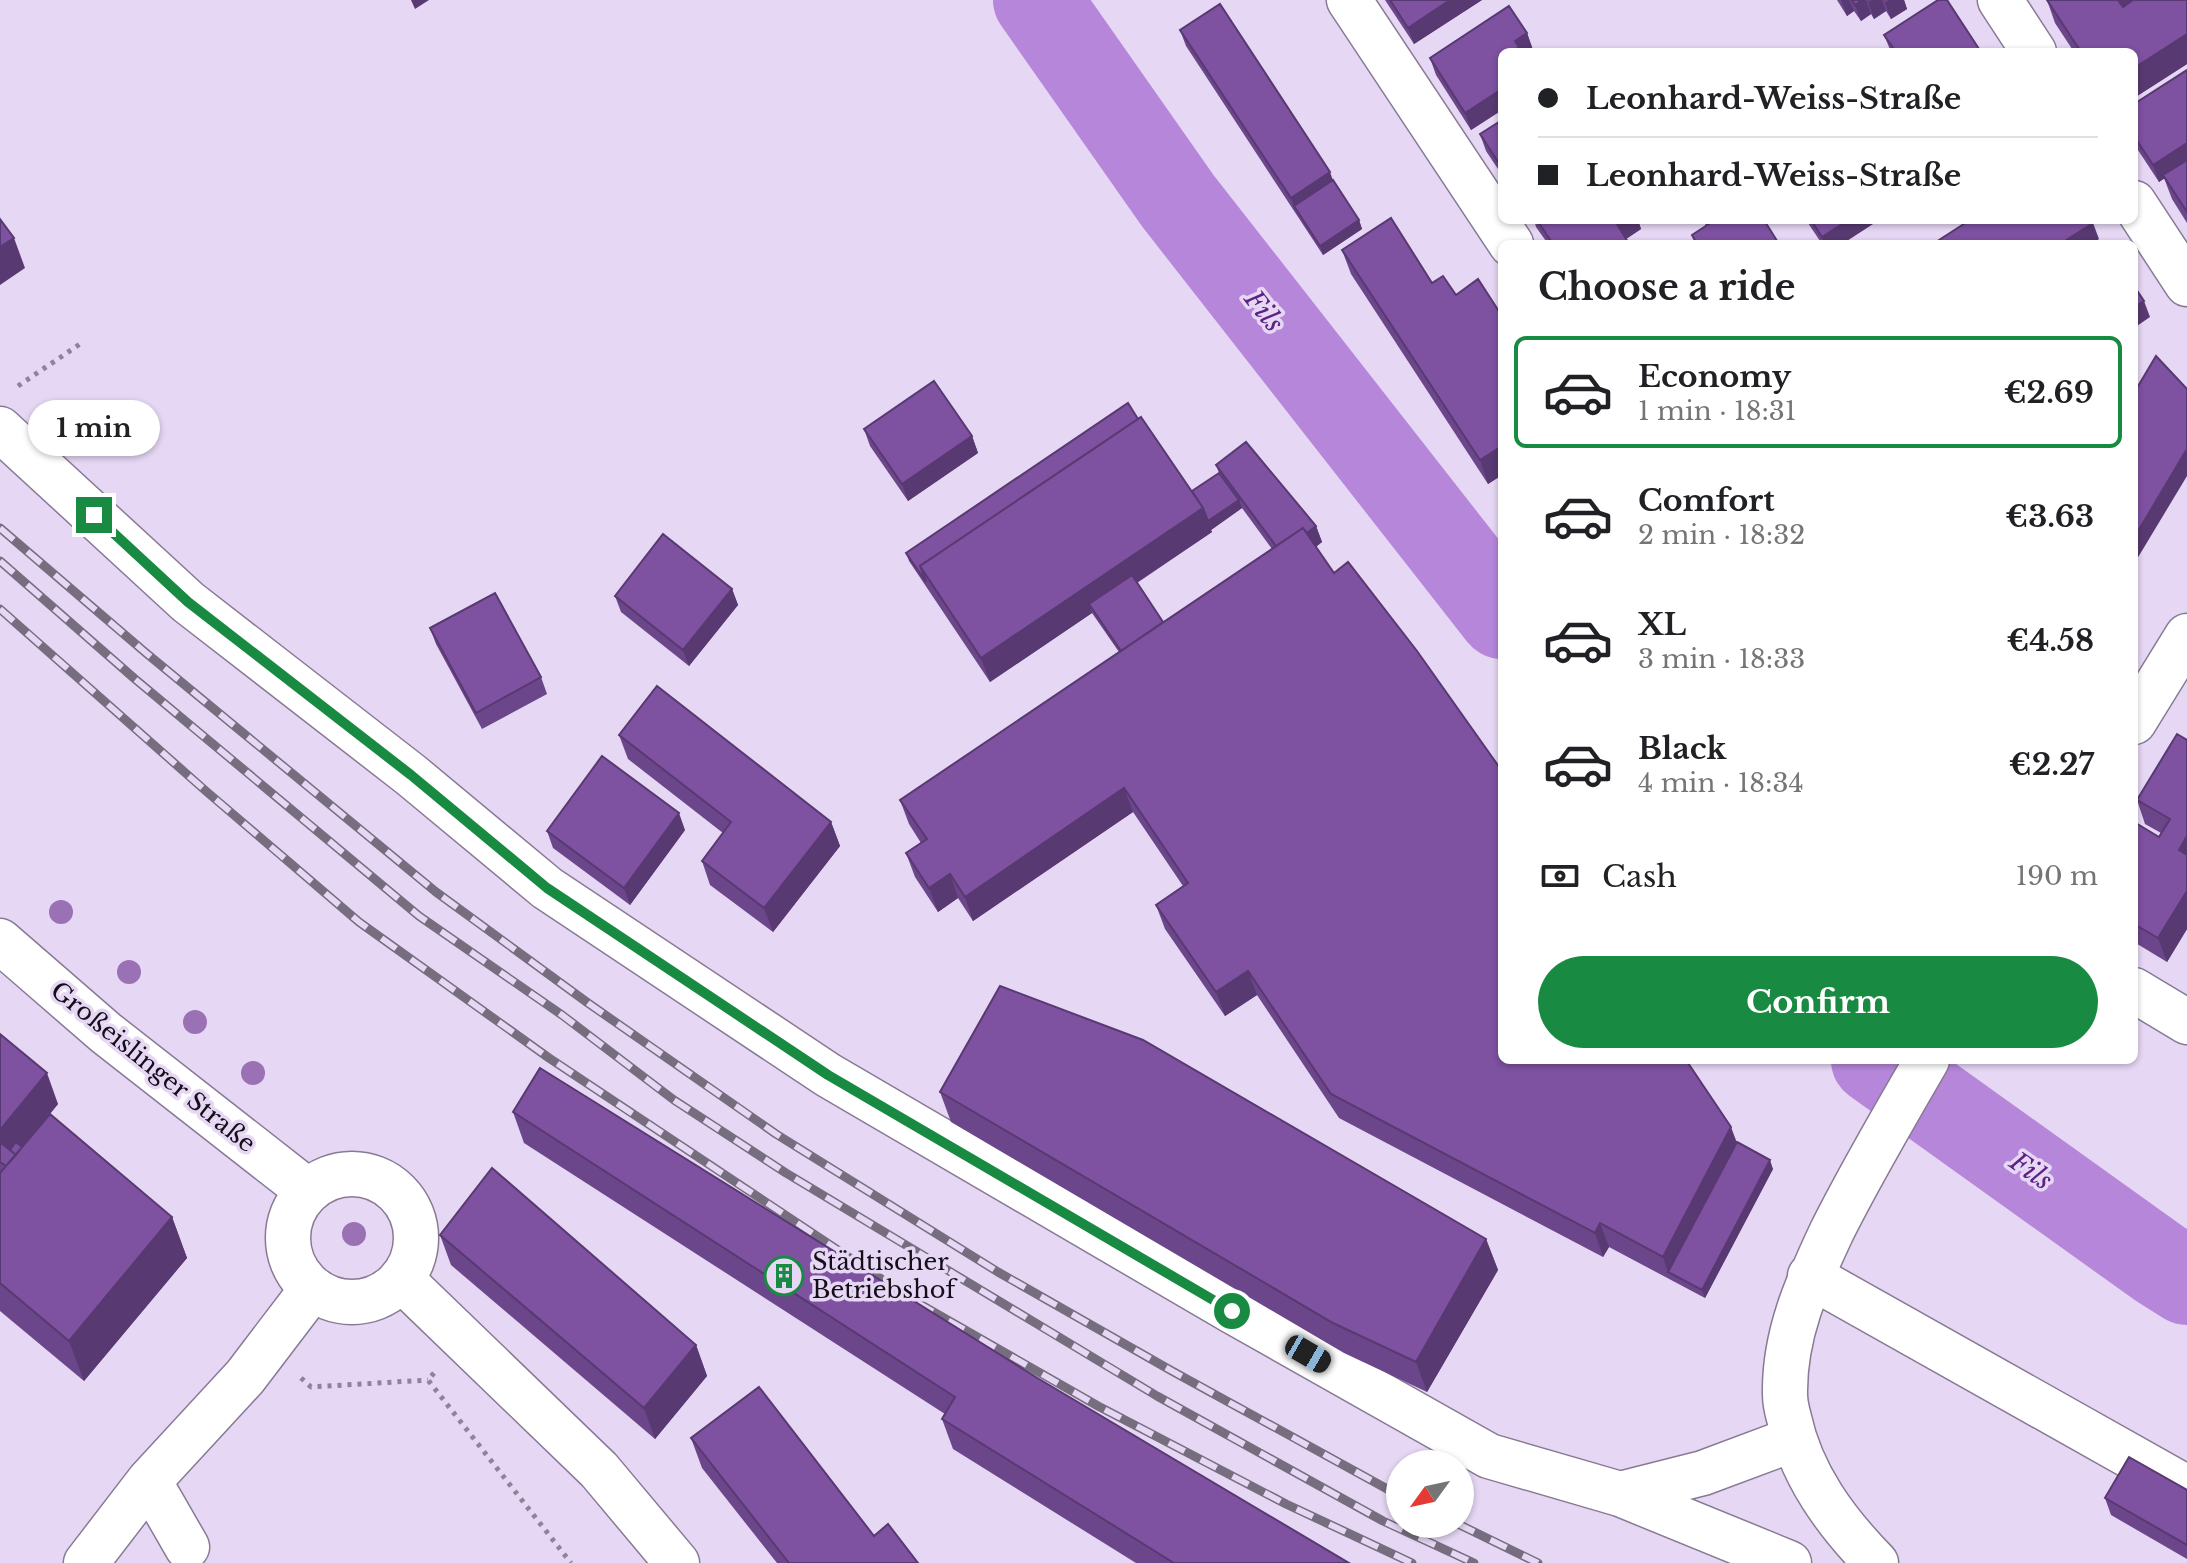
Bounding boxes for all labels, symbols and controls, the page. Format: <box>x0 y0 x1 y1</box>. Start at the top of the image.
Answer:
text: Leonhard-Weiss-Straße <box>1586 80 1961 117</box>
text: Leonhard-Weiss-Straße <box>1586 157 1961 194</box>
text: Choose a ride <box>1538 265 1795 310</box>
water label: Fils <box>1237 283 1290 338</box>
icon: car <box>1542 356 1614 428</box>
text: Economy <box>1638 358 1791 395</box>
text: €2.69 <box>2004 374 2094 411</box>
text: 1 min · 18:31 <box>1638 395 1796 427</box>
callout: 1 min <box>28 399 160 455</box>
text: 1 min <box>56 412 132 444</box>
icon: car <box>1542 480 1614 552</box>
text: Comfort <box>1638 482 1775 519</box>
route end <box>76 497 112 533</box>
text: €3.63 <box>2005 498 2094 535</box>
text: 2 min · 18:32 <box>1638 519 1805 551</box>
icon: car <box>1542 604 1614 676</box>
text: XL <box>1638 606 1686 643</box>
text: €4.58 <box>2007 622 2094 659</box>
text: 3 min · 18:33 <box>1638 643 1805 675</box>
icon: car <box>1542 728 1614 800</box>
text: Black <box>1638 730 1726 767</box>
text: €2.27 <box>2009 746 2094 783</box>
text: 4 min · 18:34 <box>1638 767 1804 799</box>
icon: cash <box>1538 854 1582 898</box>
text: Cash <box>1602 858 1677 895</box>
text: 190 m <box>2016 860 2098 892</box>
button: Confirm <box>1538 956 2098 1048</box>
street label: Großeislinger Straße <box>45 975 261 1158</box>
water label: Fils <box>2003 1145 2058 1197</box>
place label: Städtischer Betriebshof <box>812 1247 958 1304</box>
building icon: Städtischer Betriebshof <box>763 1255 805 1297</box>
route start <box>1214 1293 1250 1329</box>
car <box>1281 1332 1335 1376</box>
north arrow <box>1386 1450 1474 1538</box>
map controls <box>1386 1450 1474 1538</box>

